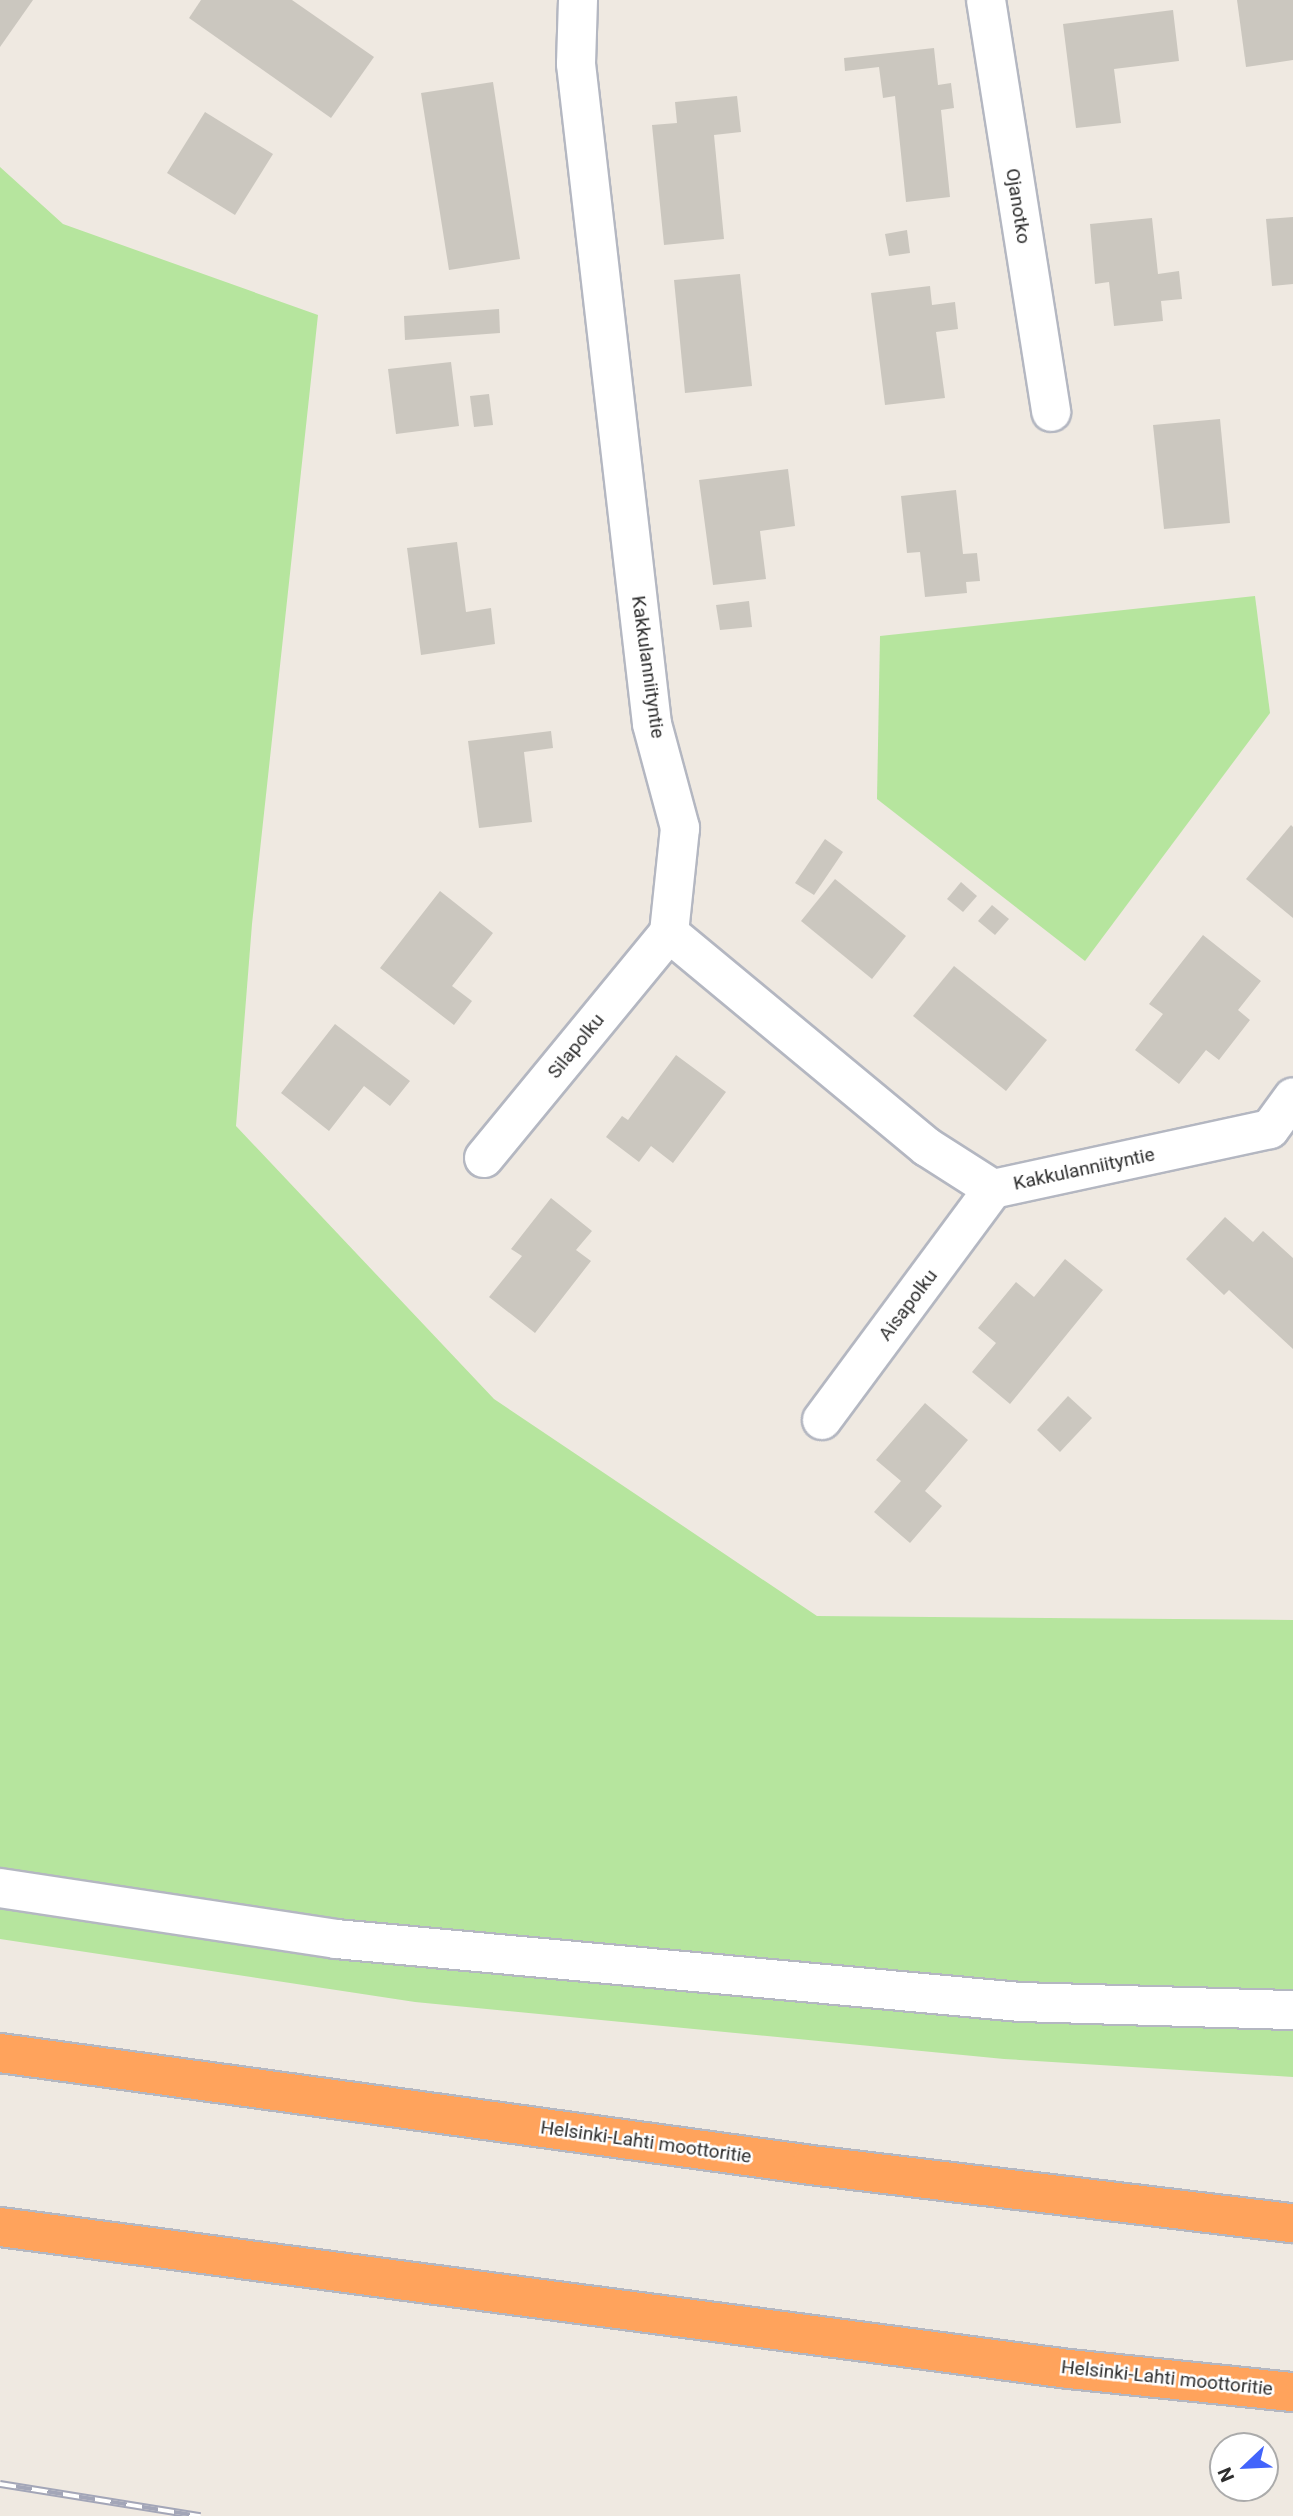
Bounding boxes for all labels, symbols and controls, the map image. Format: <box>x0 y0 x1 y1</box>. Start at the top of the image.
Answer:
street label: Ojanotko <box>1001 167 1035 245</box>
street label: Kakkulanniityntie <box>627 594 669 740</box>
street label: Silapolku <box>543 1009 609 1083</box>
street label: Kakkulanniityntie <box>1011 1143 1157 1195</box>
street label: Aisapolku <box>874 1265 942 1345</box>
street label: Helsinki-Lahti moottoritie <box>539 2116 753 2168</box>
street label: Helsinki-Lahti moottoritie <box>1060 2356 1274 2400</box>
north arrow <box>1209 2432 1279 2502</box>
text: N <box>1213 2464 1239 2485</box>

